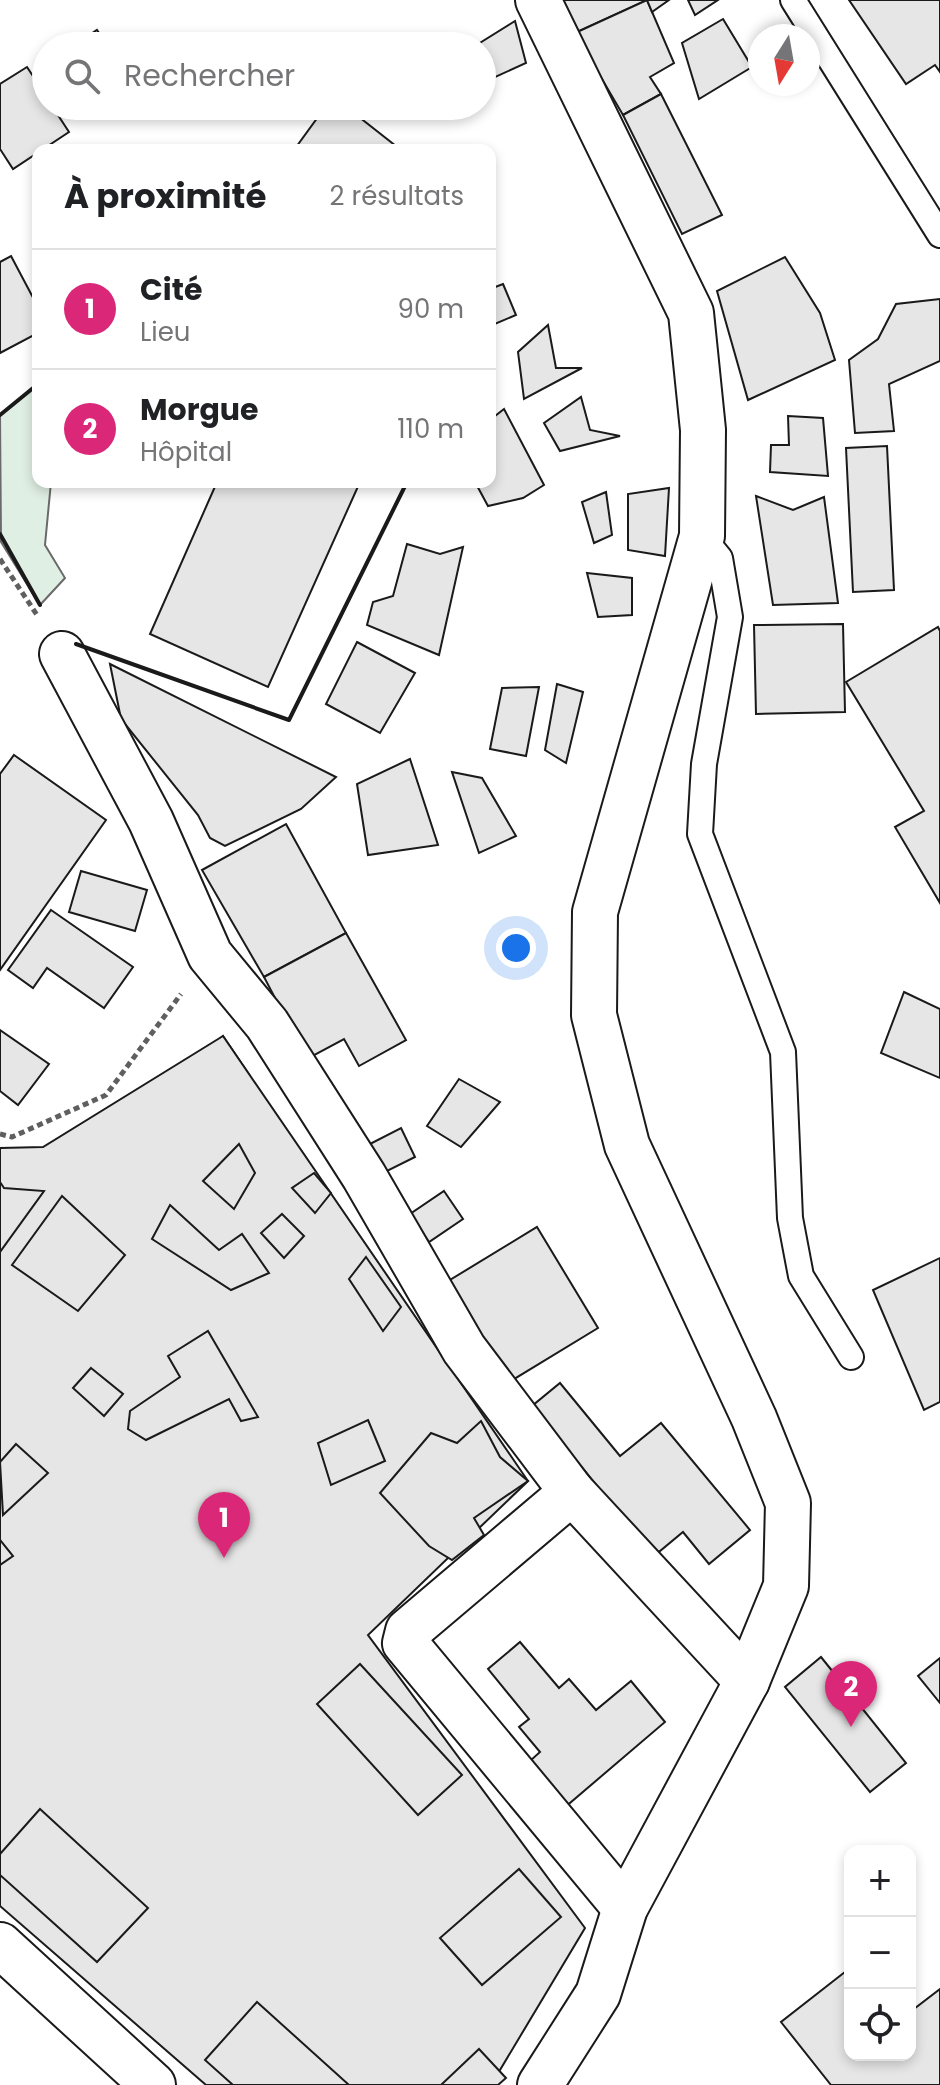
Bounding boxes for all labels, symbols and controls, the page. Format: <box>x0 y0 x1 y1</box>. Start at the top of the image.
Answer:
north arrow <box>748 24 820 96</box>
search box <box>32 32 496 120</box>
icon: search <box>60 54 104 98</box>
text: Rechercher <box>124 54 295 97</box>
text: À proximité <box>64 172 266 220</box>
text: 2 résultats <box>330 178 464 214</box>
text: Cité <box>140 268 202 311</box>
text: 1 <box>85 291 95 327</box>
text: 90 m <box>398 291 464 327</box>
text: Lieu <box>140 314 190 350</box>
text: Morgue <box>140 388 259 431</box>
text: 2 <box>83 411 97 447</box>
text: 110 m <box>397 411 464 447</box>
text: Hôpital <box>140 434 232 470</box>
your location <box>496 928 536 968</box>
pin: 1 <box>198 1492 250 1558</box>
pin: 2 <box>825 1661 877 1727</box>
map controls <box>844 1845 916 2061</box>
button: + <box>844 1845 916 1917</box>
button: − <box>844 1917 916 1989</box>
button: locate <box>844 1989 916 2061</box>

